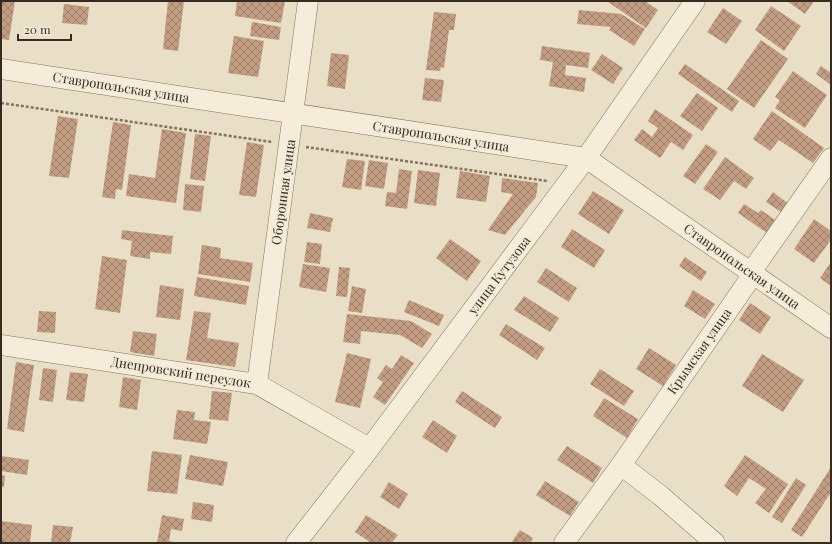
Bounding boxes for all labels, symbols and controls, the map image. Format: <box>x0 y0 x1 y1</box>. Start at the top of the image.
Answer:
scale bar <box>18 16 71 42</box>
text: 20 m <box>24 21 51 37</box>
street label: Ставропольская улица <box>51 67 191 106</box>
street label: Ставропольская улица <box>371 116 511 155</box>
street label: Оборонная улица <box>267 138 298 246</box>
street label: Ставропольская улица <box>681 219 804 312</box>
street label: улица Кутузова <box>463 232 534 318</box>
street label: Крымская улица <box>663 304 735 397</box>
street label: Днепровский переулок <box>110 352 253 391</box>

